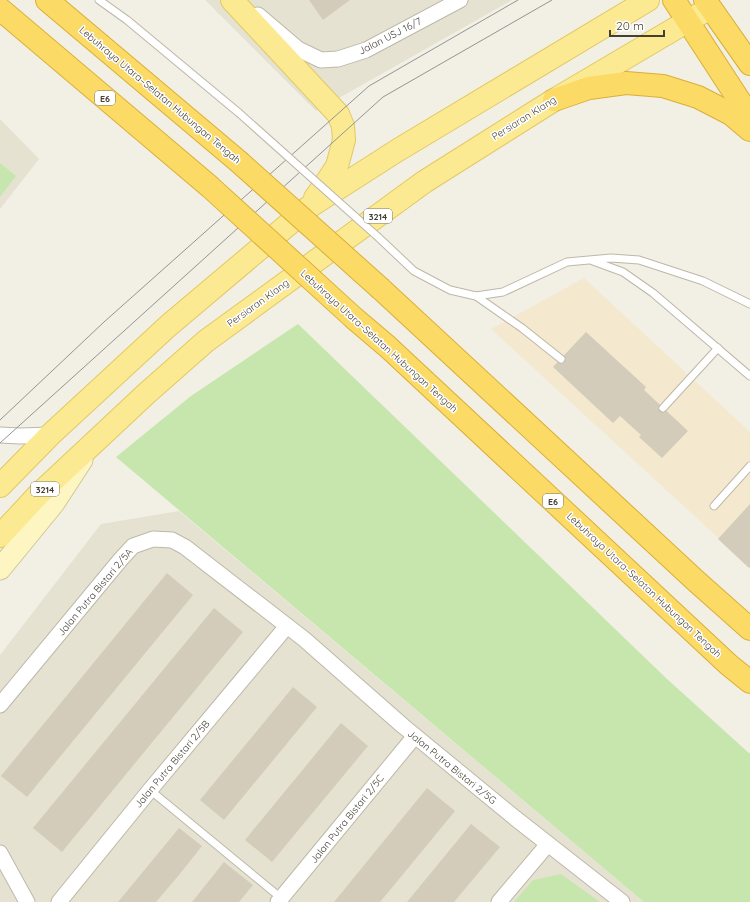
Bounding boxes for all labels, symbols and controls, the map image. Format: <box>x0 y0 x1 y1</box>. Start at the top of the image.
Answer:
scale bar <box>610 12 664 38</box>
street label: Jalan USJ 16/7 <box>356 15 424 57</box>
text: 20 m <box>616 18 644 33</box>
street label: Lebuhraya Utara–Selatan Hubungan Tengah <box>76 23 244 167</box>
road number: E6 <box>95 91 115 105</box>
street label: Persiaran Klang <box>489 93 559 143</box>
road number: 3214 <box>364 209 392 223</box>
street label: Lebuhraya Utara–Selatan Hubungan Tengah <box>298 267 460 415</box>
street label: Persiaran Klang <box>224 276 292 330</box>
road number: 3214 <box>31 482 59 496</box>
road number: E6 <box>543 494 563 508</box>
street label: Lebuhraya Utara–Selatan Hubungan Tengah <box>564 510 724 660</box>
street label: Jalan Putra Bistari 2/5A <box>55 545 136 638</box>
street label: Jalan Putra Bistari 2/5B <box>132 717 213 810</box>
street label: Jalan Putra Bistari 2/5G <box>405 727 499 807</box>
street label: Jalan Putra Bistari 2/5C <box>307 772 387 866</box>

